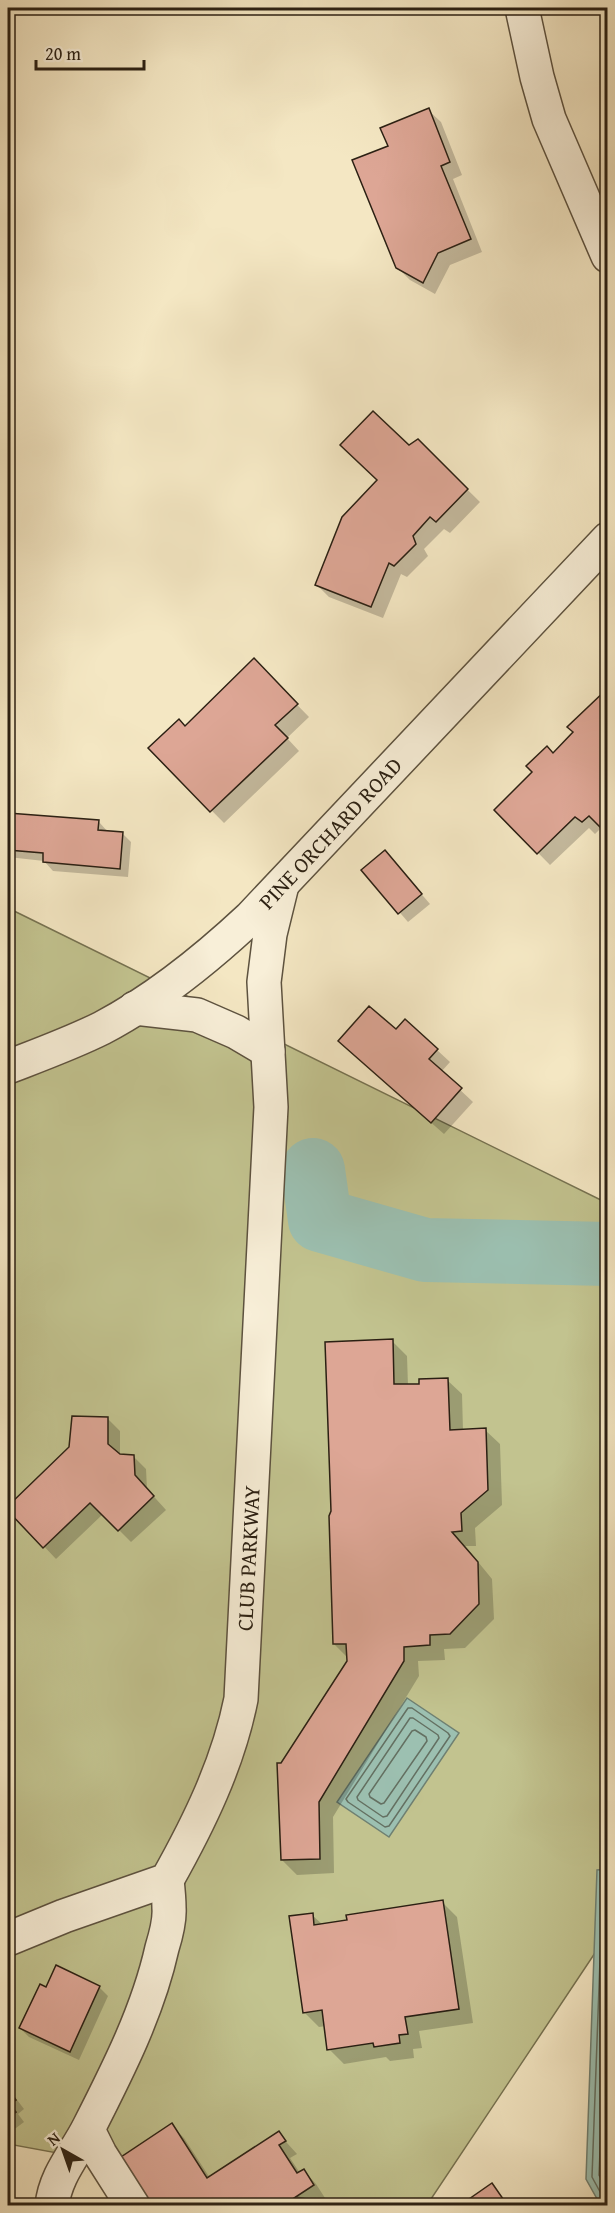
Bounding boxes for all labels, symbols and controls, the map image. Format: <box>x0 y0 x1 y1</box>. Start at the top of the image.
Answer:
scale bar <box>36 33 144 71</box>
text: 20 m <box>45 40 81 67</box>
street label: PINE ORCHARD ROAD <box>251 750 409 916</box>
street label: CLUB PARKWAY <box>228 1484 268 1632</box>
north arrow <box>33 2120 93 2180</box>
text: N <box>42 2126 65 2151</box>

